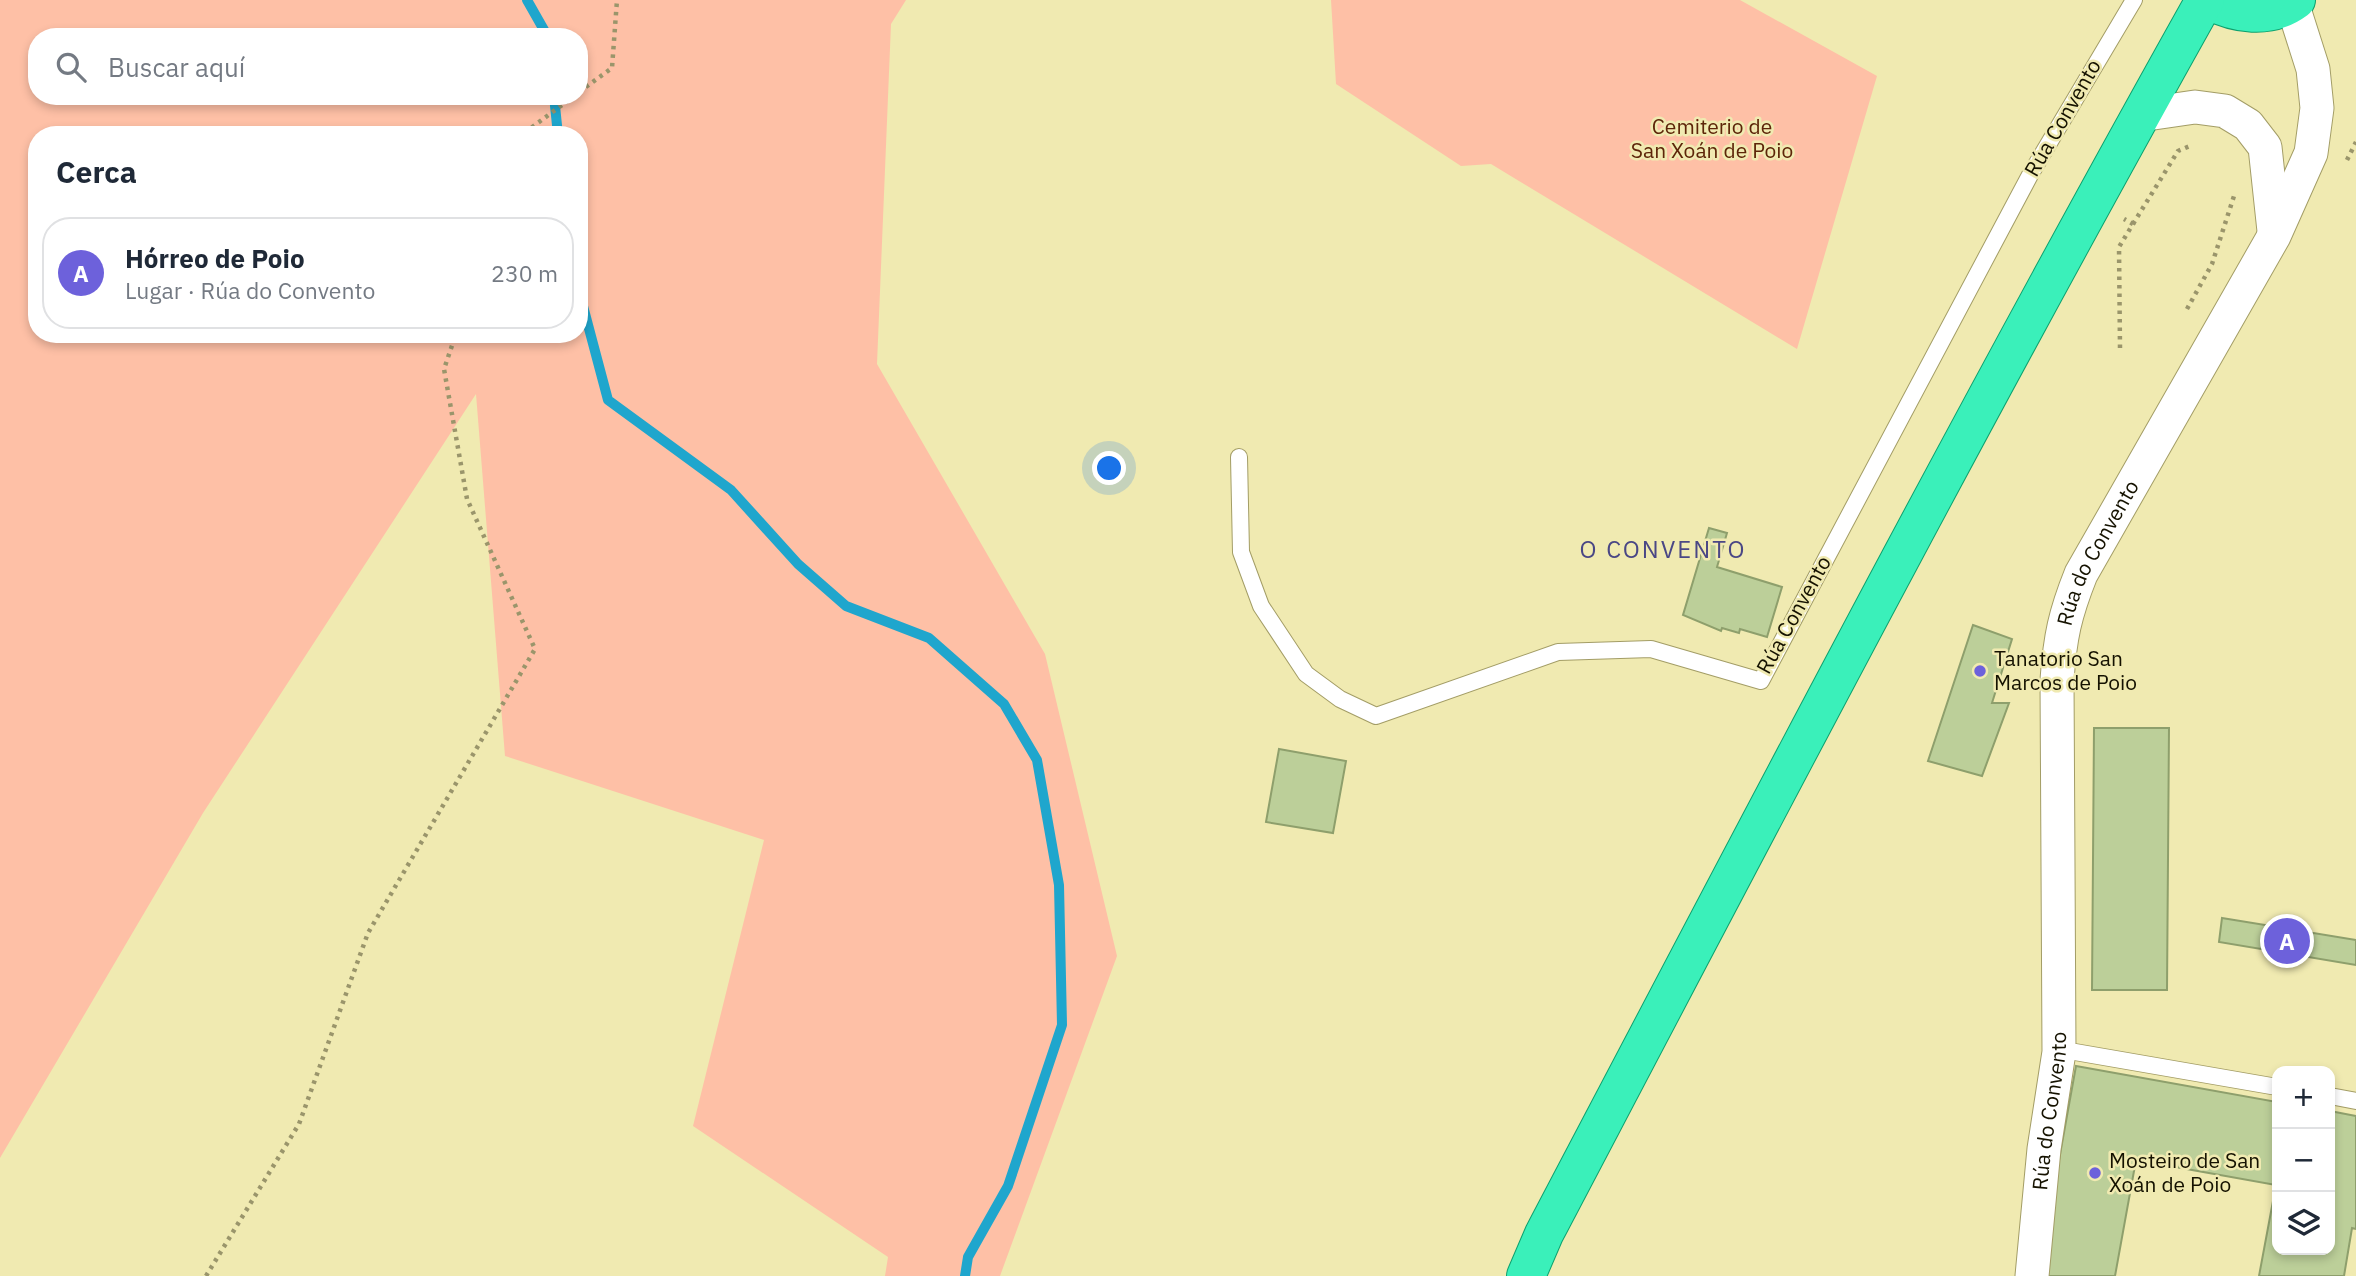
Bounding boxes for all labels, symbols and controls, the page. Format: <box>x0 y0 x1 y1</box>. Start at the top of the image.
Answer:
search box <box>28 28 588 105</box>
icon: search <box>52 48 90 86</box>
text: Buscar aquí <box>108 50 245 84</box>
street label: Rúa Convento <box>2017 54 2107 181</box>
park label: Cemiterio de San Xoán de Poio <box>1631 112 1793 164</box>
text: Cerca <box>56 152 137 191</box>
text: Hórreo de Poio <box>125 241 305 275</box>
text: A <box>73 258 89 288</box>
text: 230 m <box>491 258 558 288</box>
text: Lugar · Rúa do Convento <box>125 275 375 305</box>
your location <box>1092 451 1126 485</box>
street label: Rúa do Convento <box>2050 475 2145 629</box>
district label: O CONVENTO <box>1579 533 1747 565</box>
street label: Rúa Convento <box>1749 551 1837 678</box>
place label: Tanatorio San Marcos de Poio <box>1994 644 2137 696</box>
marker: Tanatorio San Marcos de Poio <box>1972 663 1988 679</box>
pin: A <box>2264 915 2310 967</box>
street label: Rúa do Convento <box>2025 1032 2072 1191</box>
map controls <box>2272 1066 2335 1255</box>
button: + <box>2272 1066 2335 1129</box>
button: − <box>2272 1129 2335 1192</box>
place label: Mosteiro de San Xoán de Poio <box>2109 1146 2260 1198</box>
marker: Mosteiro de San Xoán de Poio <box>2087 1165 2103 1181</box>
button: layers <box>2272 1192 2335 1255</box>

